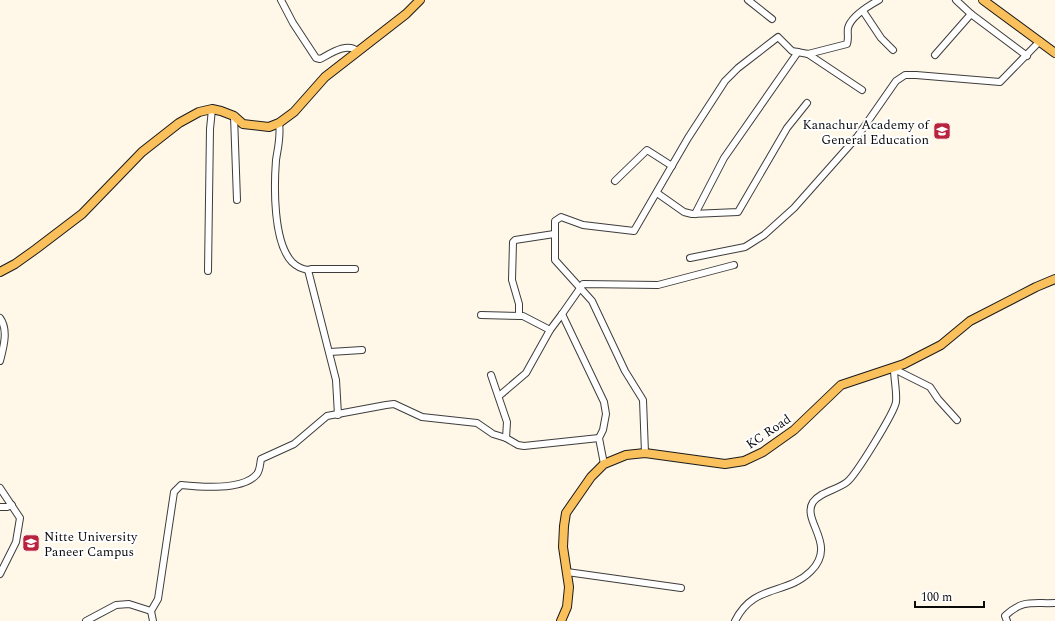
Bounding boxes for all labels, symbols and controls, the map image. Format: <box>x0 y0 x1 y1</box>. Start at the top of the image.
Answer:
place label: Kanachur Academy of General Education <box>803 115 931 150</box>
school or university icon: Kanachur Academy of General Education <box>932 121 952 141</box>
street label: KC Road <box>742 409 795 454</box>
place label: Nitte University Paneer Campus <box>44 527 138 562</box>
school or university icon: Nitte University Paneer Campus <box>21 533 41 553</box>
scale bar <box>915 583 984 609</box>
text: 100 m <box>921 588 952 607</box>

